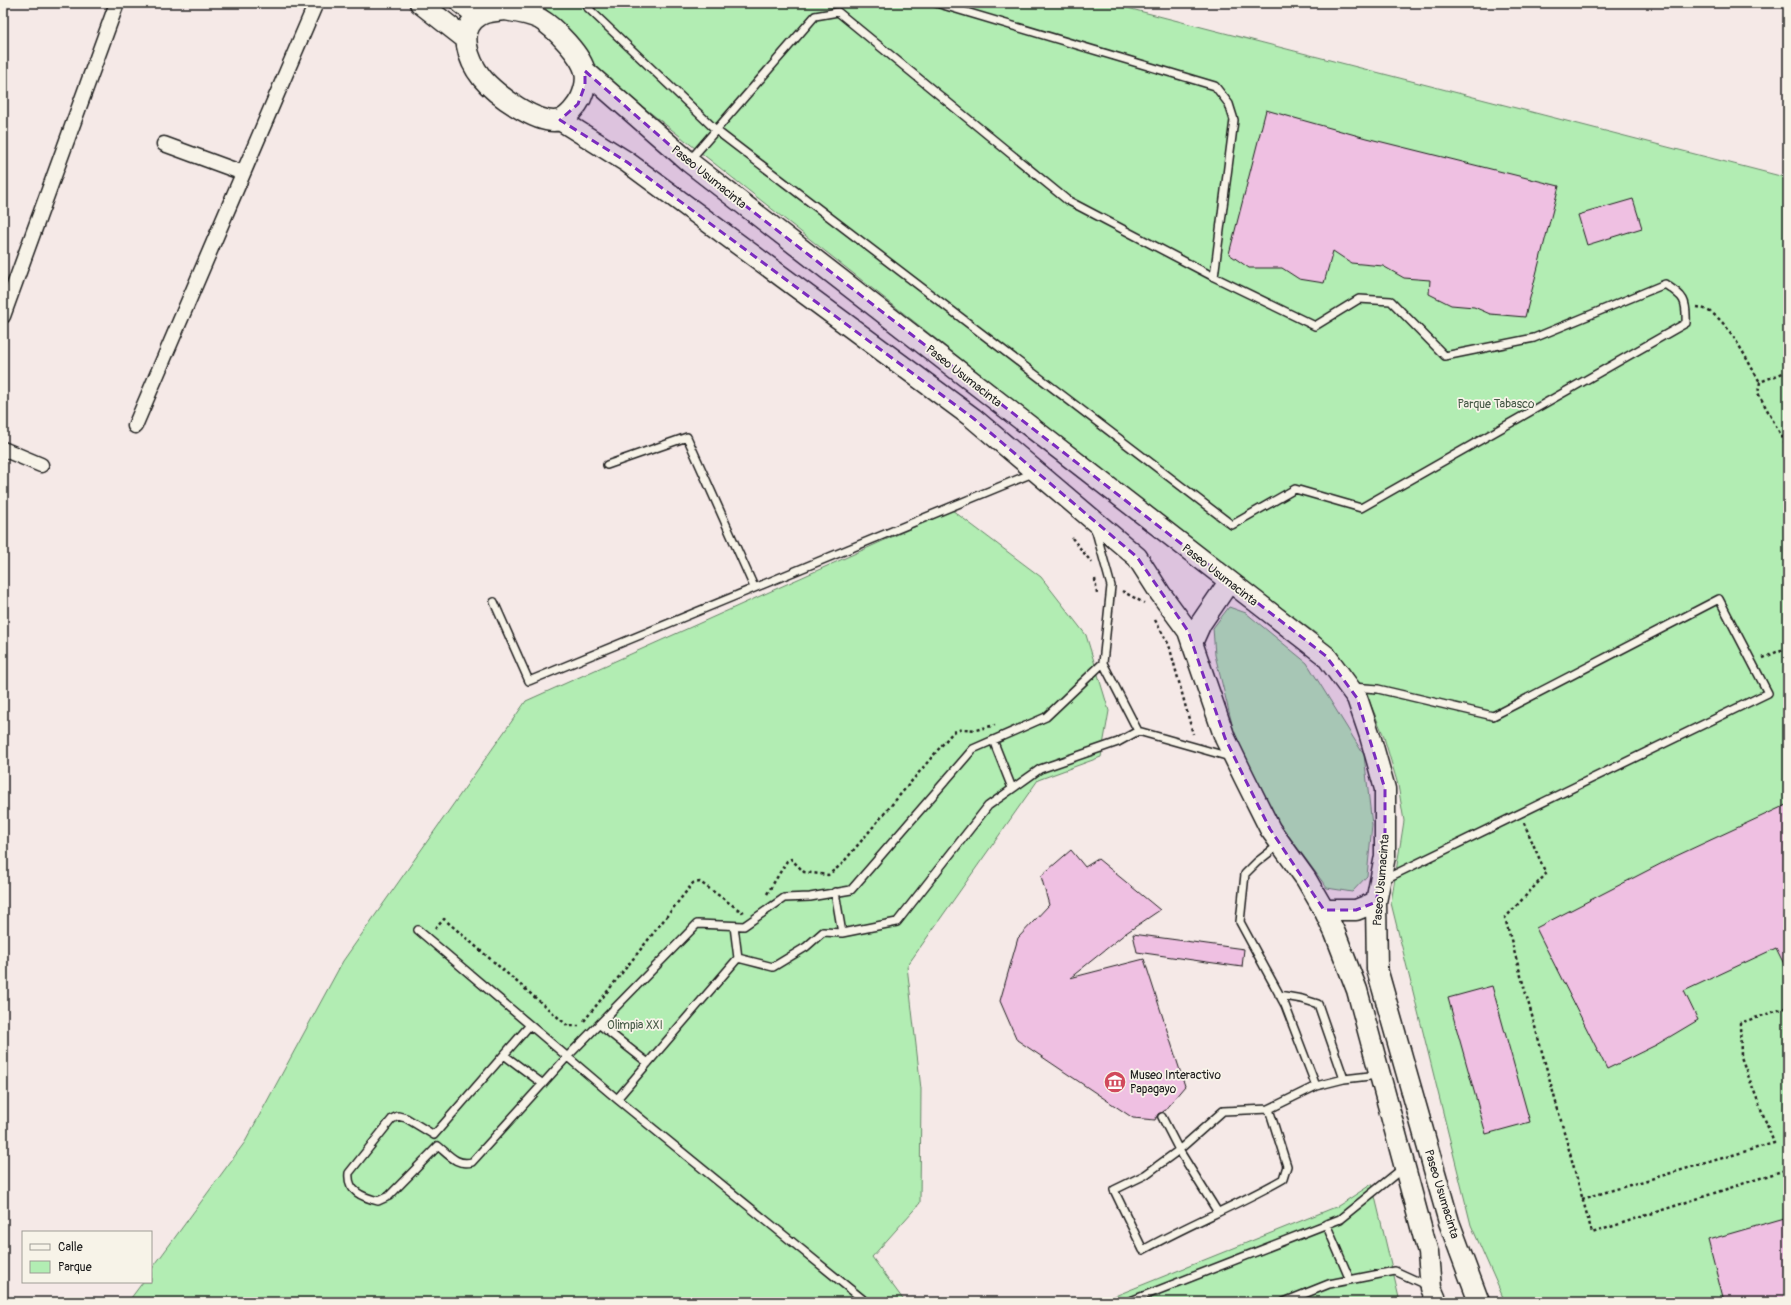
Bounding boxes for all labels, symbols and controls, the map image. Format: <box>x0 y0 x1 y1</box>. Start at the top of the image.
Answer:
street label: Paseo Usumacinta <box>668 143 750 213</box>
street label: Paseo Usumacinta <box>923 342 1005 411</box>
park label: Parque Tabasco <box>1457 397 1535 412</box>
street label: Paseo Usumacinta <box>1179 541 1261 610</box>
street label: Paseo Usumacinta <box>1370 833 1393 927</box>
park label: Olimpia XXI <box>607 1018 663 1033</box>
place label: Museo Interactivo Papagayo <box>1130 1068 1222 1097</box>
museum icon: Museo Interactivo Papagayo <box>1102 1069 1128 1095</box>
street label: Paseo Usumacinta <box>1421 1148 1462 1241</box>
legend <box>22 1231 152 1283</box>
text: Calle <box>58 1240 83 1255</box>
text: Parque <box>58 1260 92 1275</box>

